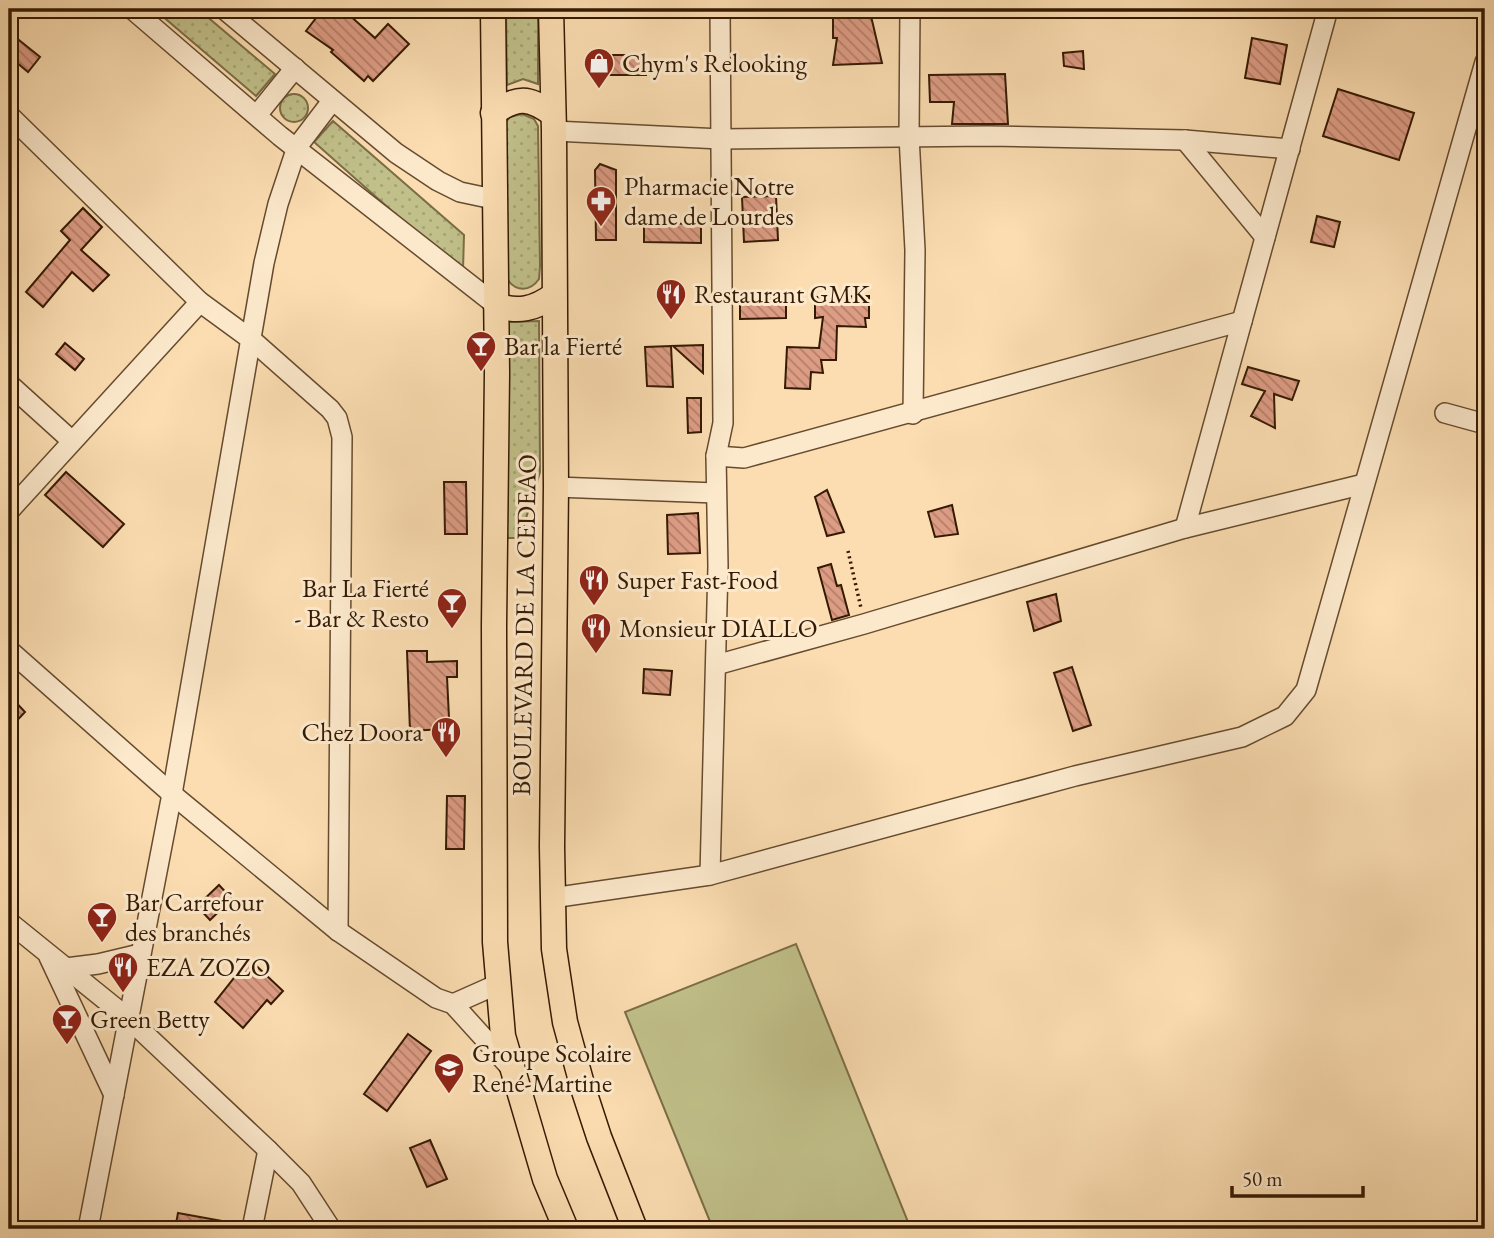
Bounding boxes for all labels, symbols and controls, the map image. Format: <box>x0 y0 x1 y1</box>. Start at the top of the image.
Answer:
shop icon: Chym's Relooking <box>582 46 616 90</box>
place label: Chym's Relooking <box>622 46 808 80</box>
place label: Pharmacie Notre dame de Lourdes <box>624 169 794 233</box>
pharmacy icon: Pharmacie Notre dame de Lourdes <box>584 184 618 228</box>
restaurant icon: Restaurant GMK <box>654 277 688 321</box>
place label: Restaurant GMK <box>694 277 870 311</box>
bar icon: Bar la Fierté <box>464 329 498 373</box>
place label: Bar la Fierté <box>504 329 622 363</box>
street label: BOULEVARD DE LA CEDEAO <box>504 454 544 796</box>
restaurant icon: Super Fast-Food <box>577 563 611 607</box>
place label: Super Fast-Food <box>617 563 779 597</box>
place label: Bar La Fierté - Bar & Resto <box>294 571 429 635</box>
bar icon: Bar La Fierté - Bar & Resto <box>435 586 469 630</box>
restaurant icon: Monsieur DIALLO <box>579 611 613 655</box>
place label: Monsieur DIALLO <box>619 611 818 645</box>
place label: Chez Doora <box>302 715 424 749</box>
restaurant icon: Chez Doora <box>429 715 463 759</box>
place label: Bar Carrefour des branchés <box>125 885 264 949</box>
bar icon: Bar Carrefour des branchés <box>85 900 119 944</box>
restaurant icon: EZA ZOZO <box>106 950 140 994</box>
place label: EZA ZOZO <box>146 950 271 984</box>
bar icon: Green Betty <box>50 1002 84 1046</box>
place label: Green Betty <box>90 1002 210 1036</box>
place label: Groupe Scolaire René-Martine <box>472 1036 631 1100</box>
school or university icon: Groupe Scolaire René-Martine <box>432 1051 466 1095</box>
scale bar <box>1232 1154 1363 1198</box>
text: 50 m <box>1242 1165 1283 1192</box>

